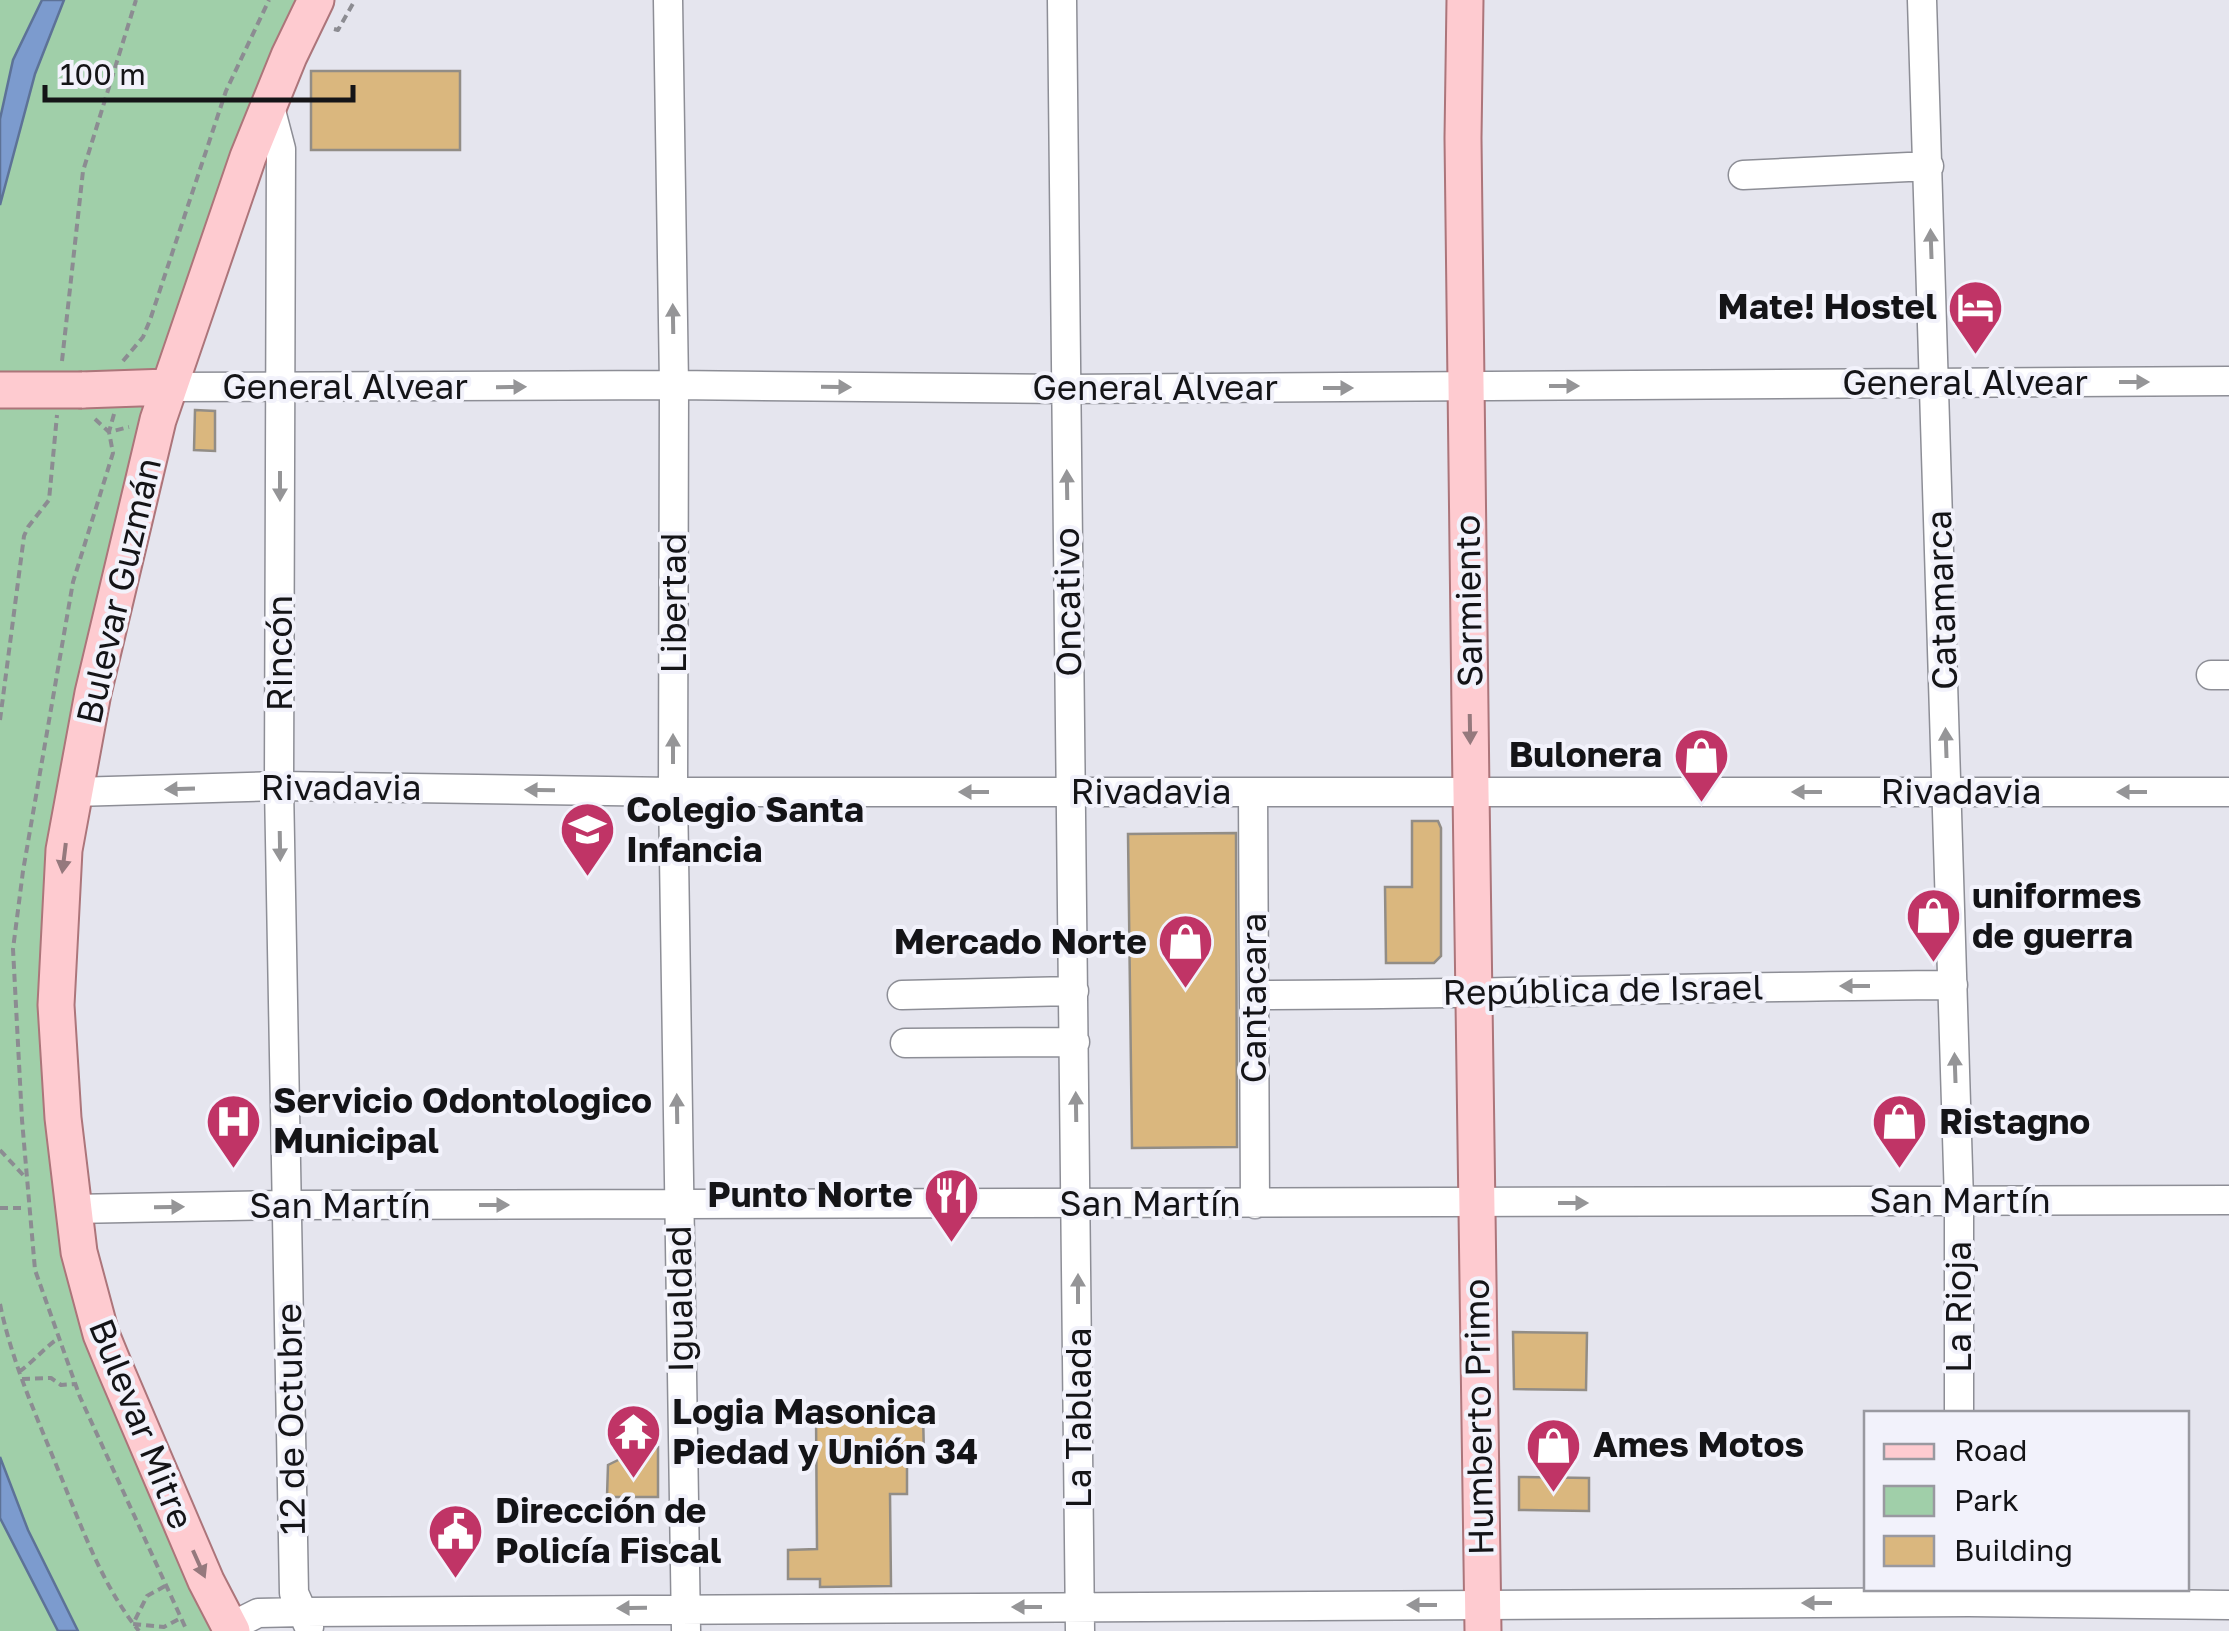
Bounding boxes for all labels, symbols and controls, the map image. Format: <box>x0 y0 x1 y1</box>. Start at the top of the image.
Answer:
scale bar <box>45 40 352 102</box>
text: 100 m <box>60 56 146 92</box>
one-way arrow <box>1923 227 1939 259</box>
hotel icon: Mate! Hostel <box>1946 277 2006 356</box>
place label: Mate! Hostel <box>1718 285 1937 327</box>
one-way arrow <box>665 302 681 334</box>
street label: General Alvear <box>1842 361 2088 403</box>
street label: General Alvear <box>222 365 468 407</box>
street label: General Alvear <box>1032 366 1278 408</box>
one-way arrow <box>2118 374 2150 390</box>
one-way arrow <box>1548 378 1580 394</box>
one-way arrow <box>495 379 527 395</box>
one-way arrow <box>820 379 852 395</box>
one-way arrow <box>1322 379 1354 395</box>
street label: Bulevar Guzmán <box>67 454 169 728</box>
one-way arrow <box>1058 468 1074 500</box>
one-way arrow <box>272 471 288 503</box>
street label: Catamarca <box>1917 509 1965 691</box>
street label: Sarmiento <box>1445 514 1491 688</box>
street label: Oncativo <box>1045 527 1089 677</box>
street label: Libertad <box>652 533 694 673</box>
street label: Rincón <box>258 595 300 711</box>
one-way arrow <box>1462 714 1478 746</box>
shop icon: Bulonera <box>1671 725 1731 804</box>
one-way arrow <box>1938 727 1954 759</box>
one-way arrow <box>665 732 681 764</box>
place label: Bulonera <box>1509 733 1662 775</box>
street label: Rivadavia <box>261 766 421 808</box>
street label: Rivadavia <box>1071 770 1231 812</box>
street label: Rivadavia <box>1881 770 2041 812</box>
one-way arrow <box>164 781 196 797</box>
one-way arrow <box>524 782 556 798</box>
one-way arrow <box>957 784 989 800</box>
one-way arrow <box>1790 784 1822 800</box>
one-way arrow <box>2115 784 2147 800</box>
place label: Colegio Santa Infancia <box>626 788 864 870</box>
school or university icon: Colegio Santa Infancia <box>557 800 617 879</box>
one-way arrow <box>273 831 289 863</box>
one-way arrow <box>56 842 72 874</box>
place label: uniformes de guerra <box>1972 874 2142 956</box>
shop icon: uniformes de guerra <box>1903 886 1963 965</box>
shop icon: Mercado Norte <box>1156 912 1216 991</box>
street label: Cantacara <box>1232 913 1274 1083</box>
place label: Mercado Norte <box>894 920 1147 962</box>
street label: República de Israel <box>1442 965 1764 1013</box>
one-way arrow <box>1839 978 1871 994</box>
one-way arrow <box>1946 1052 1962 1084</box>
place label: Servicio Odontologico Municipal <box>273 1079 652 1161</box>
hospital icon: Servicio Odontologico Municipal <box>204 1091 264 1170</box>
one-way arrow <box>1068 1091 1084 1123</box>
one-way arrow <box>669 1092 685 1124</box>
shop icon: Ristagno <box>1870 1092 1930 1171</box>
place label: Ristagno <box>1939 1100 2090 1142</box>
restaurant icon: Punto Norte <box>922 1165 982 1244</box>
place label: Punto Norte <box>707 1173 913 1215</box>
street label: San Martín <box>1869 1179 2051 1221</box>
street label: San Martín <box>1059 1182 1241 1224</box>
street label: San Martín <box>249 1184 431 1226</box>
one-way arrow <box>1557 1194 1589 1210</box>
one-way arrow <box>479 1198 511 1214</box>
one-way arrow <box>154 1199 186 1215</box>
street label: Igualdad <box>657 1225 701 1373</box>
street label: La Rioja <box>1937 1241 1979 1373</box>
one-way arrow <box>1070 1272 1086 1304</box>
street label: Humberto Primo <box>1455 1278 1501 1556</box>
street label: 12 de Octubre <box>267 1303 313 1535</box>
street label: Bulevar Mitre <box>81 1312 203 1535</box>
street label: La Tablada <box>1057 1328 1099 1508</box>
place label: Logia Masonica Piedad y Unión 34 <box>672 1390 978 1472</box>
temple icon: Logia Masonica Piedad y Unión 34 <box>603 1402 663 1481</box>
legend <box>1864 1411 2189 1591</box>
shop icon: Ames Motos <box>1524 1415 1584 1494</box>
place label: Ames Motos <box>1593 1423 1804 1465</box>
text: Road <box>1954 1432 2028 1468</box>
text: Park <box>1954 1482 2019 1518</box>
place label: Dirección de Policía Fiscal <box>495 1489 722 1571</box>
public building icon: Dirección de Policía Fiscal <box>426 1501 486 1580</box>
text: Building <box>1954 1532 2073 1568</box>
one-way arrow <box>190 1550 207 1579</box>
one-way arrow <box>1800 1595 1832 1611</box>
one-way arrow <box>1405 1597 1437 1613</box>
one-way arrow <box>1010 1599 1042 1615</box>
one-way arrow <box>615 1600 647 1616</box>

